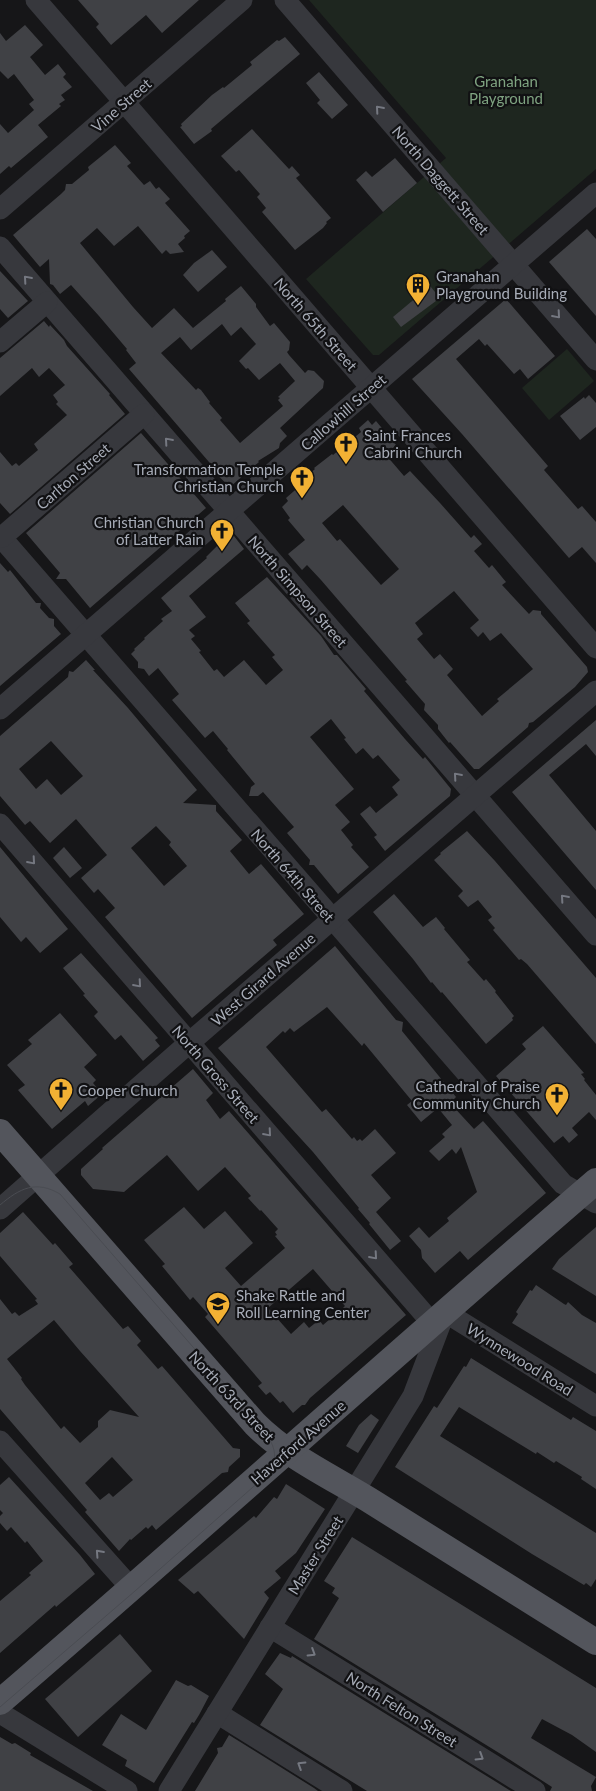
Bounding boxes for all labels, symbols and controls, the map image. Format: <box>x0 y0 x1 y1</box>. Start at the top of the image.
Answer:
park label: Granahan Playground <box>469 72 543 107</box>
street label: Vine Street <box>87 74 155 136</box>
one-way arrow <box>375 105 384 114</box>
street label: North Daggett Street <box>389 122 494 239</box>
place label: Granahan Playground Building <box>436 267 567 302</box>
building icon: Granahan Playground Building <box>405 272 431 306</box>
street label: North 65th Street <box>271 274 362 375</box>
one-way arrow <box>24 275 33 284</box>
one-way arrow <box>551 309 560 318</box>
street label: Callowhill Street <box>297 370 390 454</box>
place label: Saint Frances Cabrini Church <box>364 426 462 461</box>
church icon: Saint Frances Cabrini Church <box>333 431 359 465</box>
one-way arrow <box>165 438 174 447</box>
street label: Carlton Street <box>32 439 114 513</box>
place label: Transformation Temple Christian Church <box>134 460 284 495</box>
church icon: Transformation Temple Christian Church <box>289 465 315 499</box>
place label: Christian Church of Latter Rain <box>94 513 204 548</box>
church icon: Christian Church of Latter Rain <box>209 518 235 552</box>
street label: North Simpson Street <box>245 532 352 651</box>
one-way arrow <box>454 772 463 781</box>
street label: North 64th Street <box>248 825 339 926</box>
one-way arrow <box>26 855 35 864</box>
one-way arrow <box>561 895 570 904</box>
street label: West Girard Avenue <box>207 929 319 1029</box>
one-way arrow <box>132 978 141 987</box>
street label: North Gross Street <box>169 1021 264 1127</box>
church icon: Cooper Church <box>48 1077 74 1111</box>
place label: Cathedral of Praise Community Church <box>413 1077 540 1112</box>
place label: Cooper Church <box>78 1081 178 1099</box>
church icon: Cathedral of Praise Community Church <box>544 1082 570 1116</box>
one-way arrow <box>262 1127 270 1136</box>
one-way arrow <box>368 1250 377 1259</box>
place label: Shake Rattle and Roll Learning Center <box>236 1286 370 1321</box>
school or university icon: Shake Rattle and Roll Learning Center <box>205 1291 231 1325</box>
street label: Wynnewood Road <box>464 1319 576 1399</box>
street label: North 63rd Street <box>185 1347 279 1445</box>
street label: Haverford Avenue <box>247 1396 349 1488</box>
street label: Master Street <box>284 1512 347 1598</box>
one-way arrow <box>96 1549 105 1558</box>
one-way arrow <box>306 1646 315 1656</box>
street label: North Felton Street <box>343 1668 461 1751</box>
one-way arrow <box>474 1750 483 1760</box>
one-way arrow <box>297 1762 306 1772</box>

